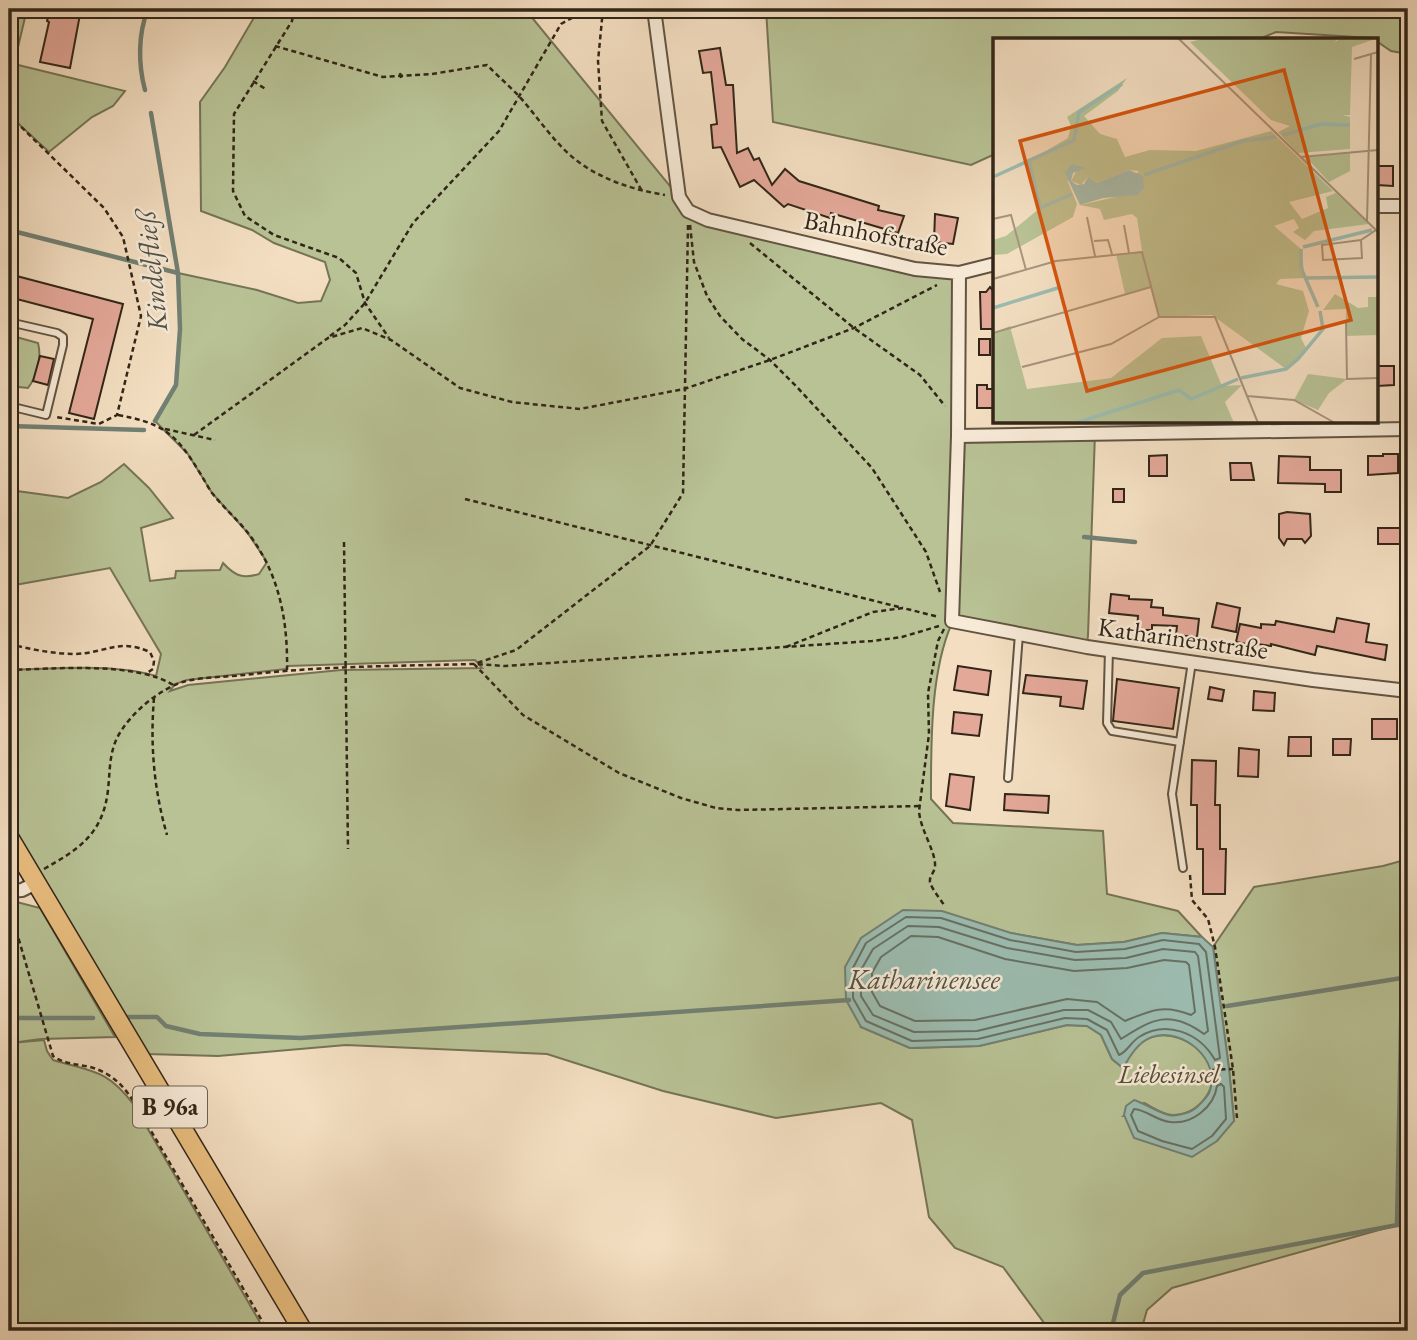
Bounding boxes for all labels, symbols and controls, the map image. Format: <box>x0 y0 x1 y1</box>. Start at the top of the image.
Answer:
inset map <box>993 38 1378 424</box>
street label: Bahnhofstraße <box>801 202 951 264</box>
water label: Kindelfließ <box>126 205 175 334</box>
street label: Katharinenstraße <box>1096 609 1270 667</box>
water label: Katharinensee <box>847 961 1000 997</box>
park label: Liebesinsel <box>1117 1057 1221 1091</box>
road number: B 96a <box>133 1086 207 1128</box>

